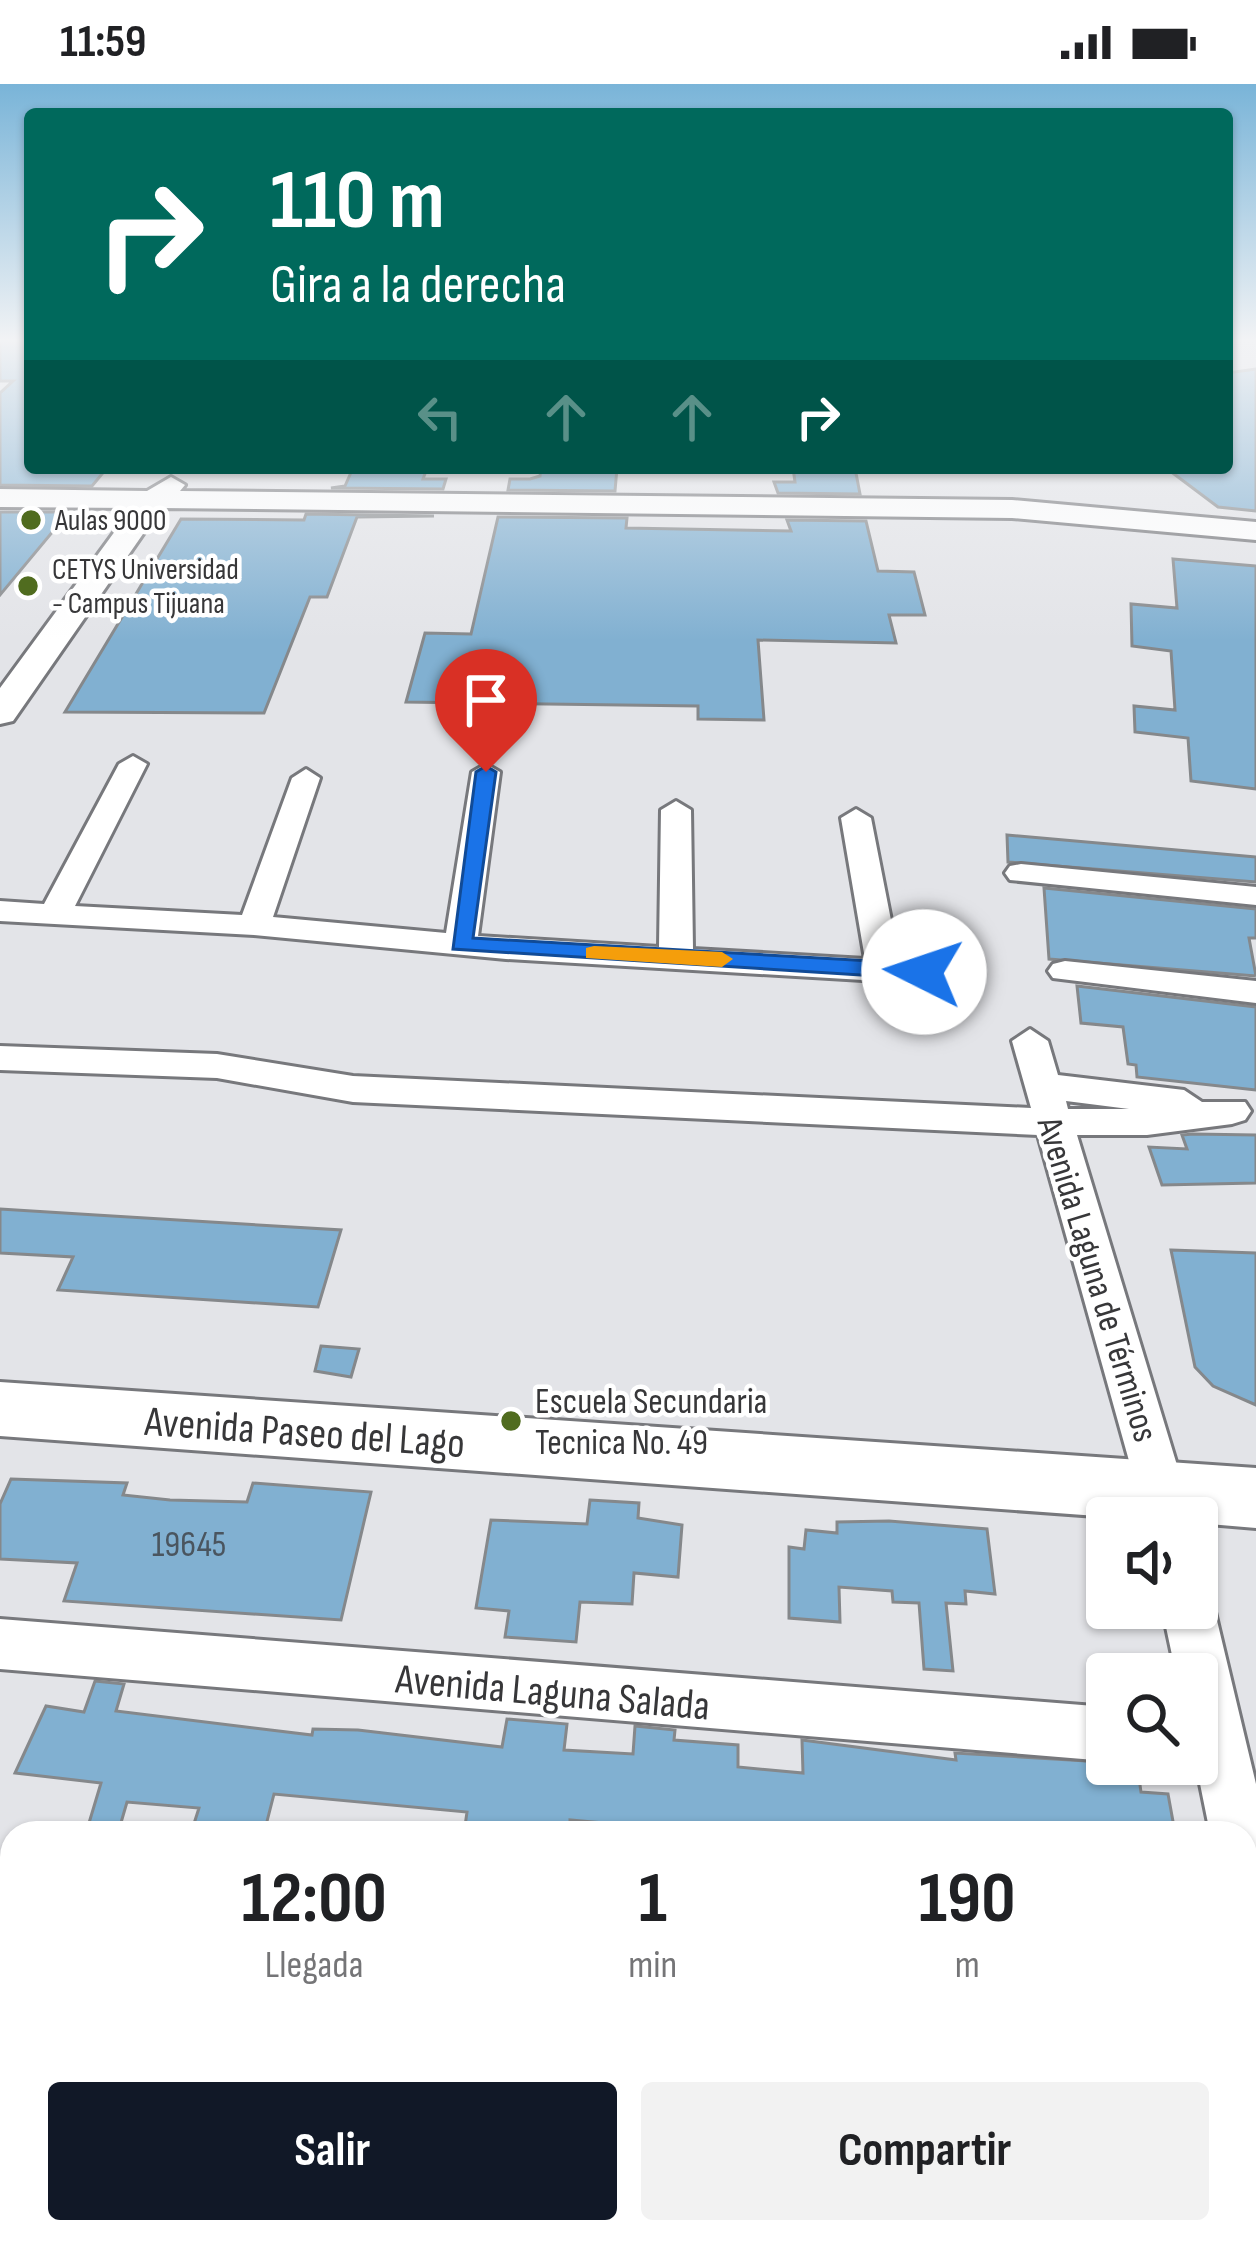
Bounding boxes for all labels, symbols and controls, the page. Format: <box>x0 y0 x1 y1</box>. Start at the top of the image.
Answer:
text: 11:59 <box>60 15 146 70</box>
text: 110 m <box>270 151 445 252</box>
icon: right <box>72 156 228 312</box>
text: Gira a la derecha <box>270 253 566 318</box>
icon: left <box>407 384 473 450</box>
icon: ahead <box>533 384 599 450</box>
icon: ahead <box>659 384 725 450</box>
icon: right <box>785 384 851 450</box>
place label: Aulas 9000 <box>54 503 166 539</box>
marker: Aulas 9000 <box>18 507 44 533</box>
place label: CETYS Universidad - Campus Tijuana <box>52 552 239 622</box>
marker: CETYS Universidad - Campus Tijuana <box>15 573 41 599</box>
pin <box>435 649 537 772</box>
icon: arrive <box>453 667 519 733</box>
position arrow <box>861 909 987 1035</box>
street label: Avenida Laguna de Términos <box>1027 1111 1166 1447</box>
place label: Escuela Secundaria Tecnica No. 49 <box>535 1381 767 1465</box>
street label: Avenida Paseo del Lago <box>142 1397 466 1470</box>
marker: Escuela Secundaria Tecnica No. 49 <box>498 1408 524 1434</box>
map controls <box>1086 1497 1218 1785</box>
button: sound <box>1086 1497 1218 1629</box>
house number: 19645 <box>152 1524 226 1567</box>
button: search <box>1086 1653 1218 1785</box>
street label: Avenida Laguna Salada <box>393 1654 712 1733</box>
text: 12:00 <box>242 1856 387 1943</box>
text: 1 <box>639 1856 667 1943</box>
text: 190 <box>919 1856 1015 1943</box>
text: Llegada <box>265 1942 364 1989</box>
text: min <box>628 1942 677 1989</box>
text: m <box>955 1942 980 1989</box>
button: Salir <box>48 2082 617 2220</box>
button: Compartir <box>641 2082 1209 2220</box>

